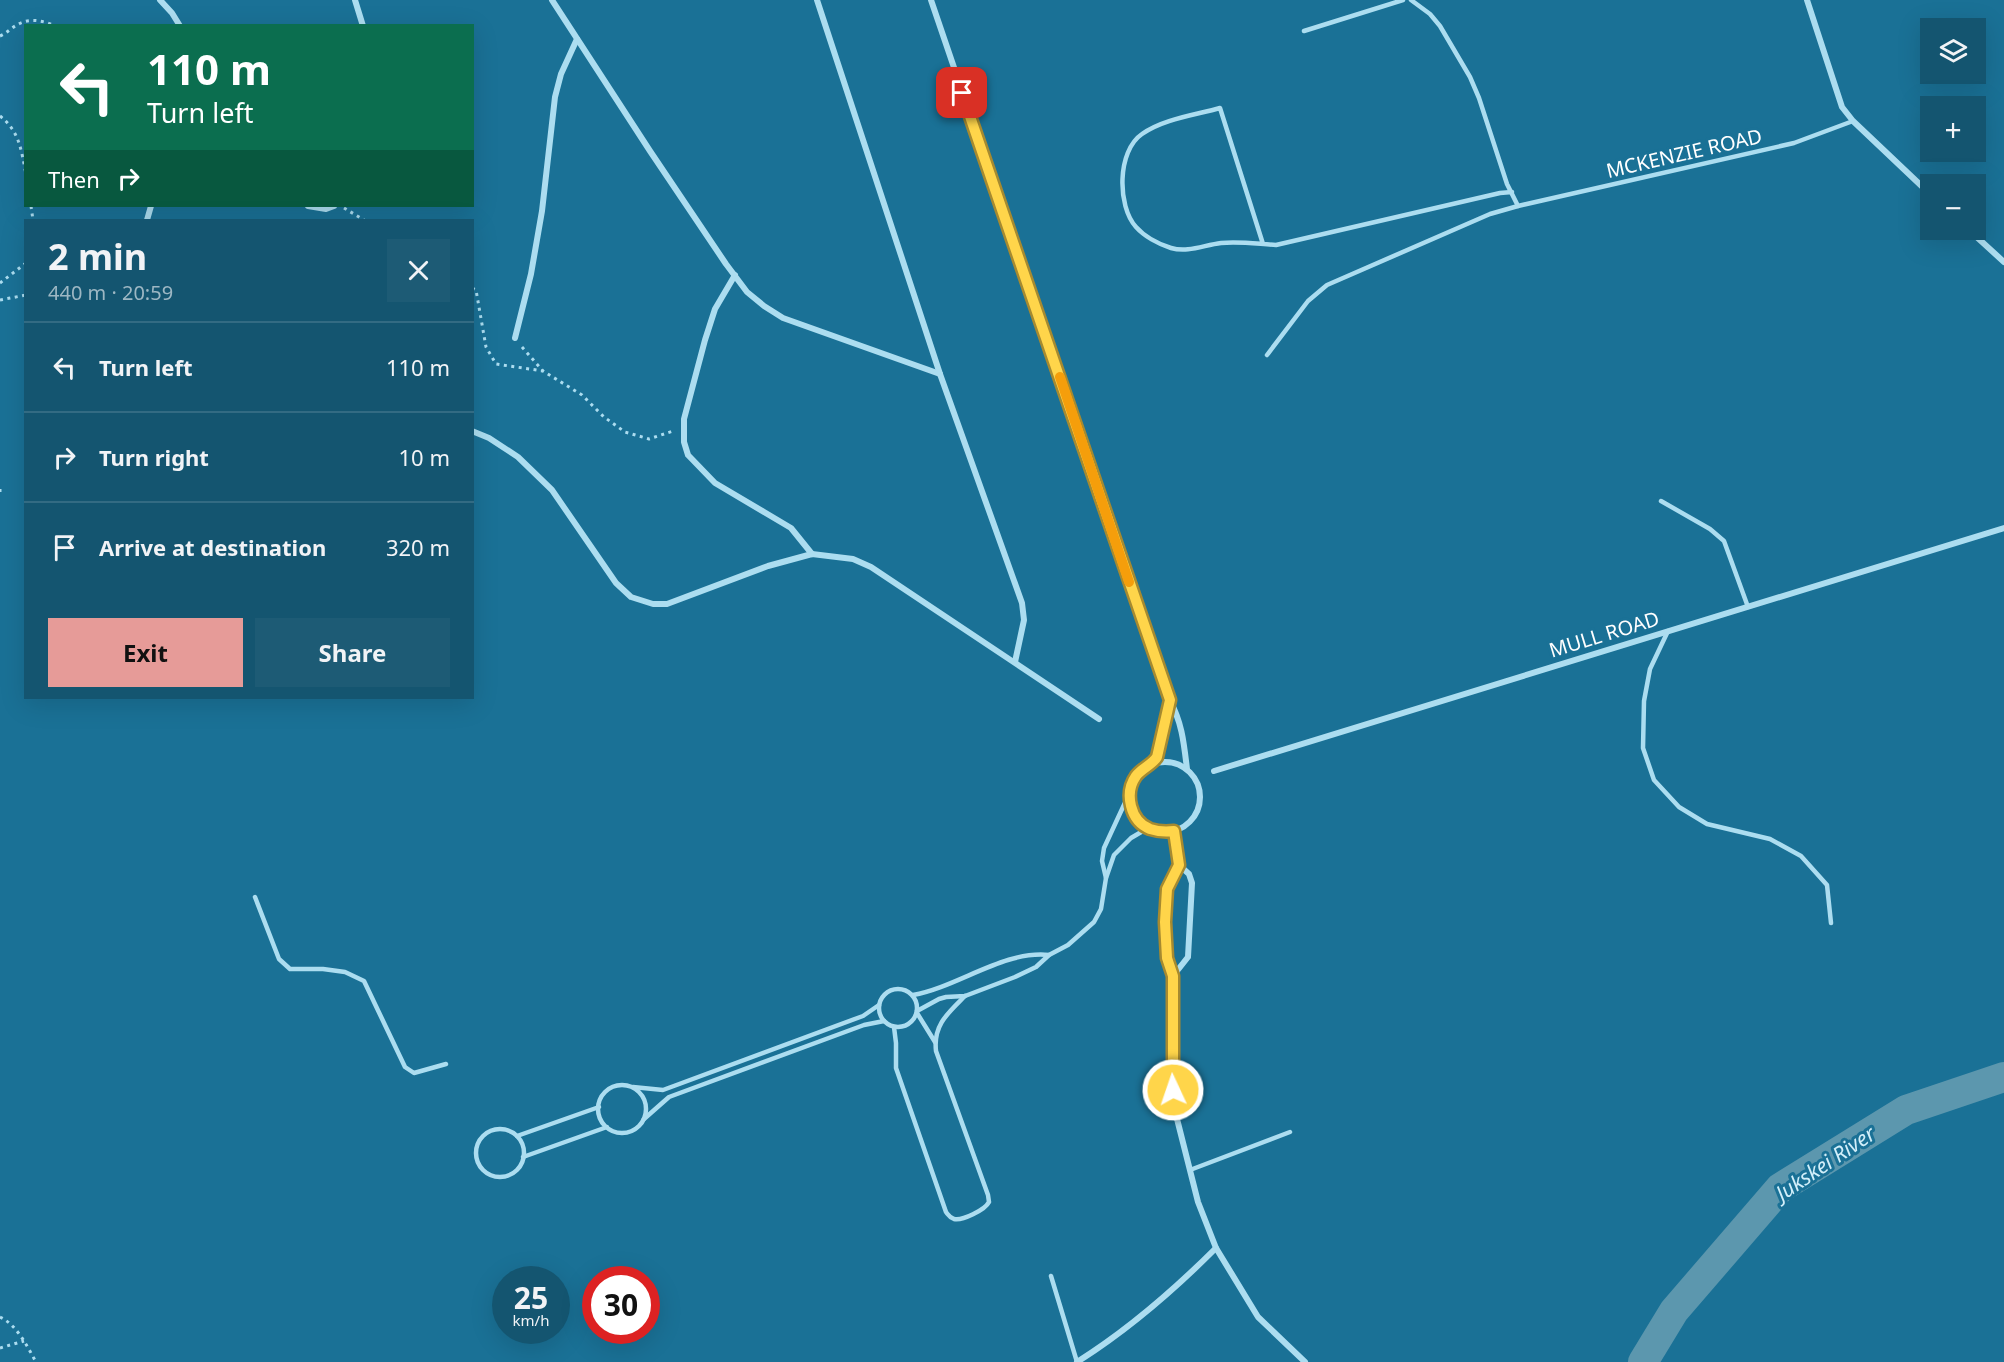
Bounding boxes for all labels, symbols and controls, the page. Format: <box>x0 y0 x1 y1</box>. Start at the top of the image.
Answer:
map controls <box>1920 18 1986 240</box>
button: layers <box>1920 18 1986 84</box>
text: 110 m <box>147 40 271 97</box>
icon: left <box>48 48 126 126</box>
pin <box>936 67 987 118</box>
icon: arrive <box>945 76 978 109</box>
text: Turn left <box>147 94 253 131</box>
button: + <box>1920 96 1986 162</box>
street label: MCKENZIE ROAD <box>1603 122 1765 184</box>
icon: right <box>112 162 145 195</box>
text: Then <box>48 164 100 194</box>
button: − <box>1920 174 1986 240</box>
text: 2 min <box>48 232 147 281</box>
button: close <box>387 239 450 302</box>
text: 440 m · 20:59 <box>48 279 173 306</box>
icon: left <box>48 351 81 384</box>
text: Turn left <box>99 352 193 382</box>
text: 110 m <box>386 352 450 382</box>
icon: right <box>48 441 81 474</box>
text: Turn right <box>99 442 209 472</box>
text: 10 m <box>399 442 450 472</box>
icon: arrive <box>48 531 81 564</box>
text: Arrive at destination <box>99 532 326 562</box>
text: 320 m <box>386 532 450 562</box>
street label: MULL ROAD <box>1546 604 1662 664</box>
button: Exit <box>48 618 243 687</box>
button: Share <box>255 618 450 687</box>
position arrow <box>1141 1058 1205 1122</box>
water label: Jukskei River <box>1766 1118 1882 1209</box>
speed limit sign: 30 <box>582 1266 660 1344</box>
text: 25 <box>514 1277 548 1318</box>
text: km/h <box>513 1310 549 1330</box>

